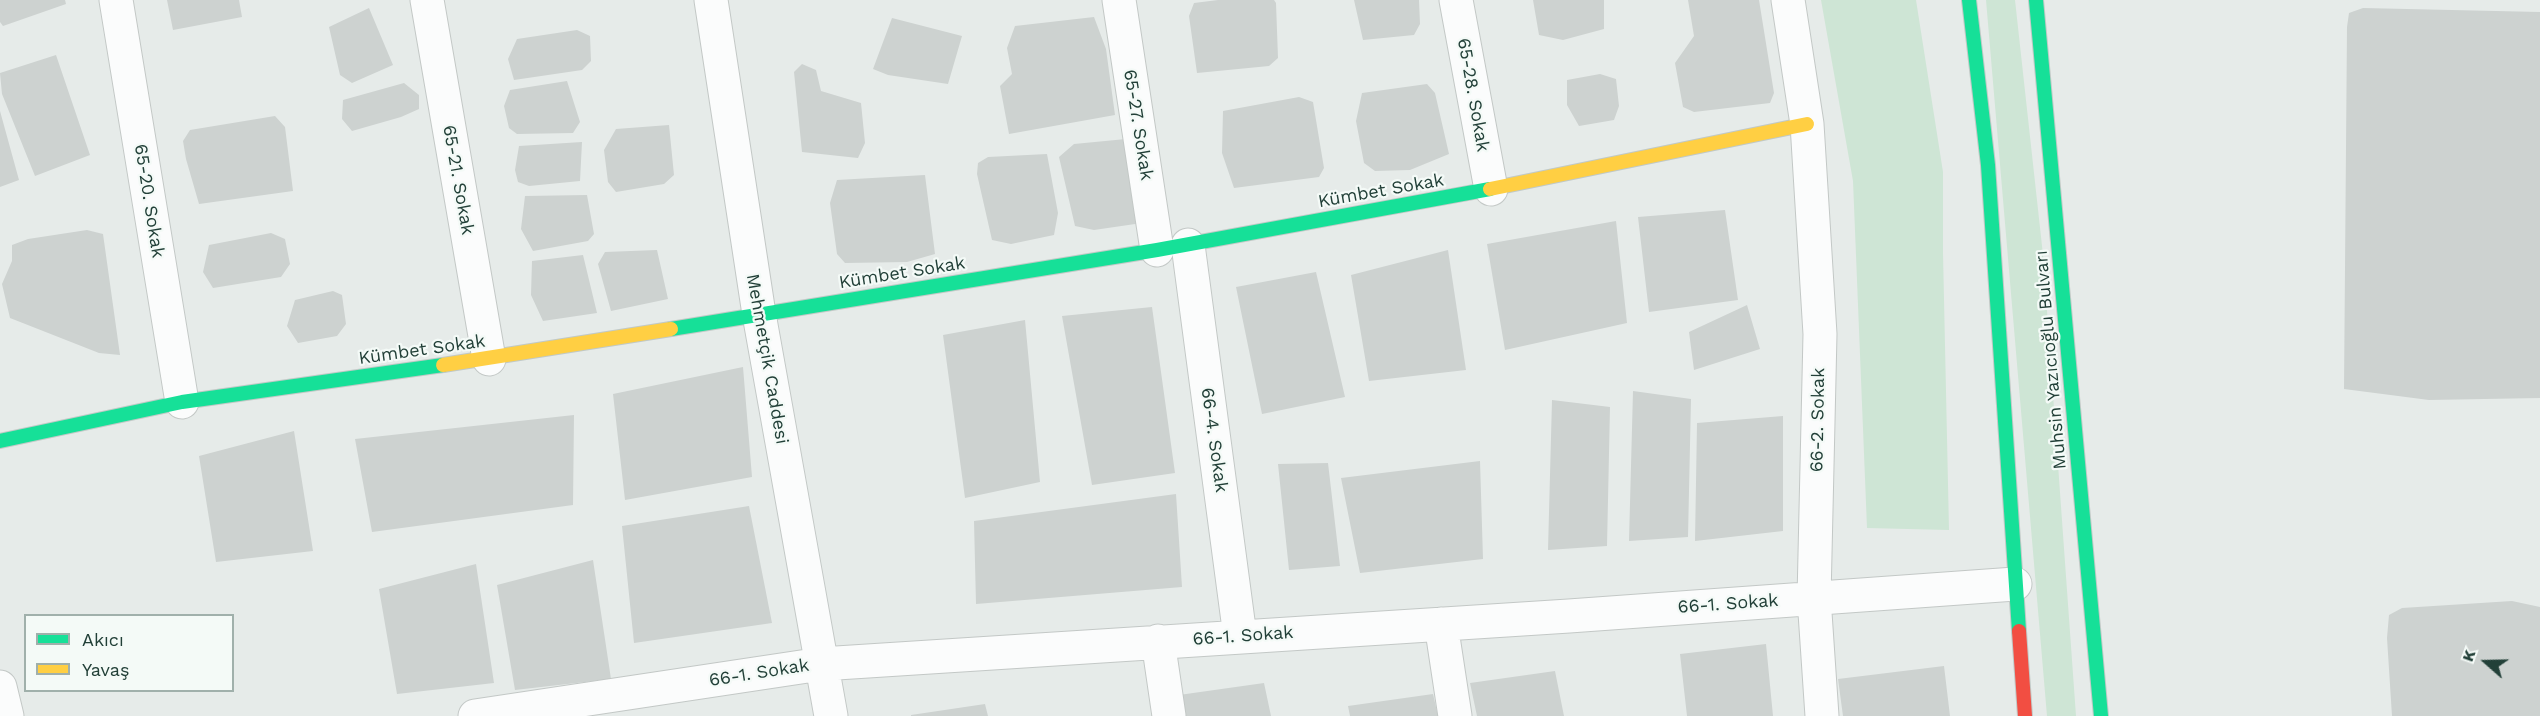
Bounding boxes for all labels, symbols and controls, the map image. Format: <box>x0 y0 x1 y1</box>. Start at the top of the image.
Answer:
street label: 65-28. Sokak <box>1452 36 1494 154</box>
street label: 65-27. Sokak <box>1119 68 1157 182</box>
street label: 65-21. Sokak <box>438 123 478 237</box>
street label: 65-20. Sokak <box>129 143 169 259</box>
street label: Kümbet Sokak <box>1316 169 1446 213</box>
street label: Muhsin Yazıcıoğlu Bulvarı <box>2031 250 2071 470</box>
street label: Kümbet Sokak <box>837 252 967 294</box>
street label: Mehmetçik Caddesi <box>741 272 793 446</box>
street label: Kümbet Sokak <box>357 330 487 370</box>
street label: 66-2. Sokak <box>1806 368 1830 472</box>
street label: 66-4. Sokak <box>1196 386 1232 494</box>
street label: 66-1. Sokak <box>1677 590 1779 618</box>
legend <box>24 614 234 692</box>
street label: 66-1. Sokak <box>1192 622 1294 650</box>
text: Akıcı <box>82 629 124 650</box>
north arrow <box>2456 632 2516 692</box>
text: K <box>2458 647 2479 664</box>
street label: 66-1. Sokak <box>707 654 811 692</box>
text: Yavaş <box>82 659 129 680</box>

